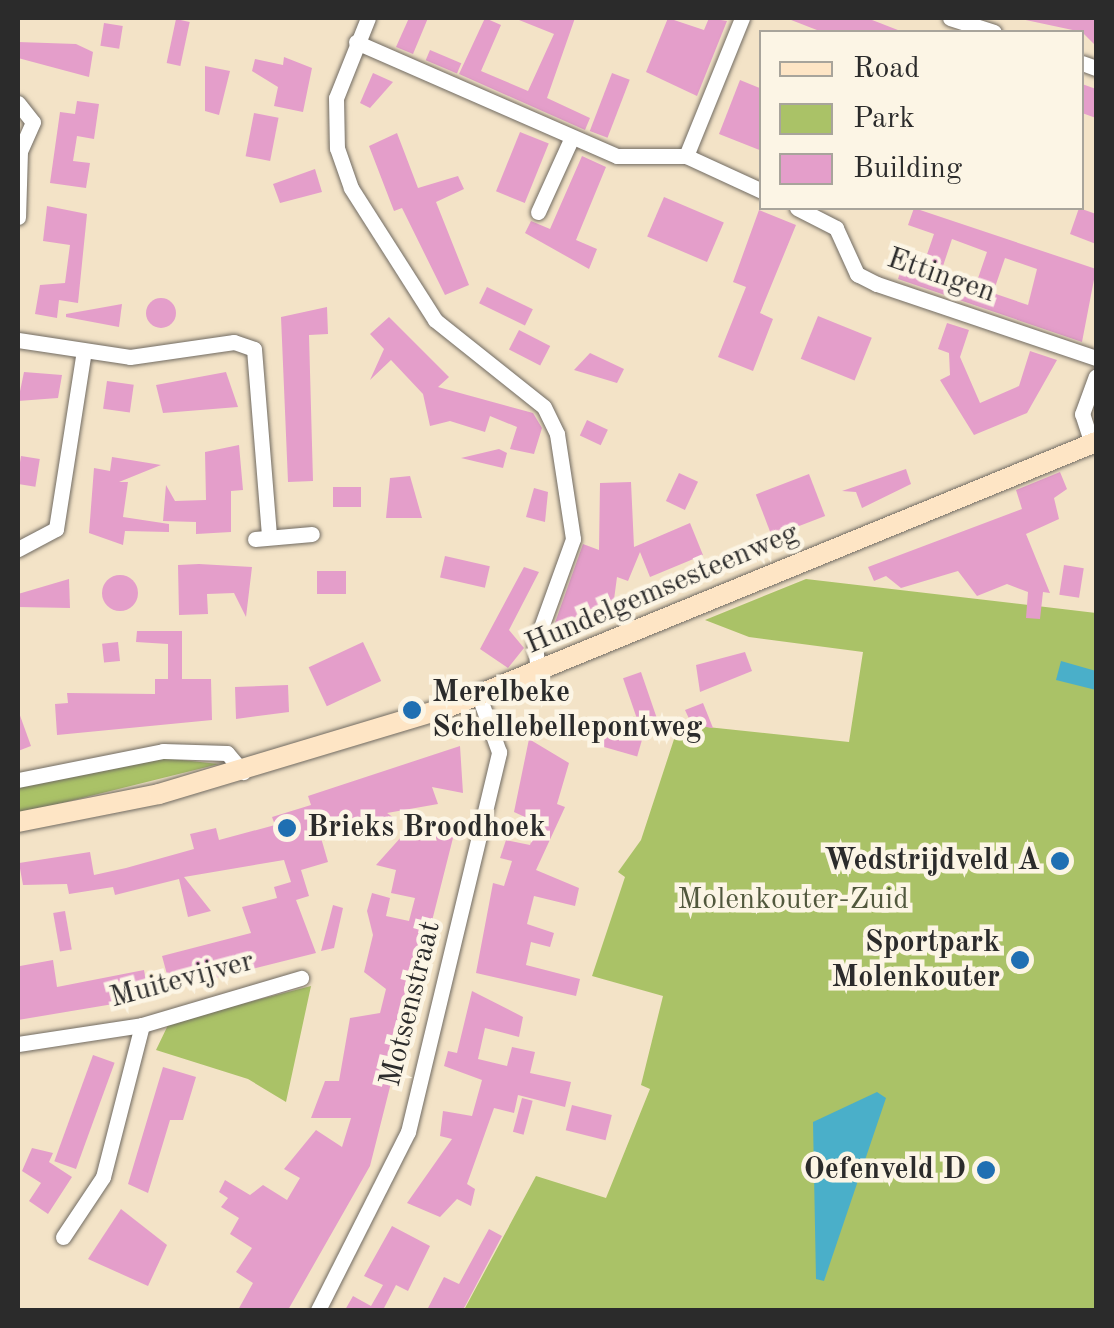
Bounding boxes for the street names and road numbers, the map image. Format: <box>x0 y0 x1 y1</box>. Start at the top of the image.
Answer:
street label: Ettingen <box>882 241 1000 311</box>
street label: Hundelgemsesteenweg <box>520 515 804 663</box>
street label: Motsenstraat <box>373 917 449 1091</box>
street label: Muitevijver <box>106 943 258 1017</box>

